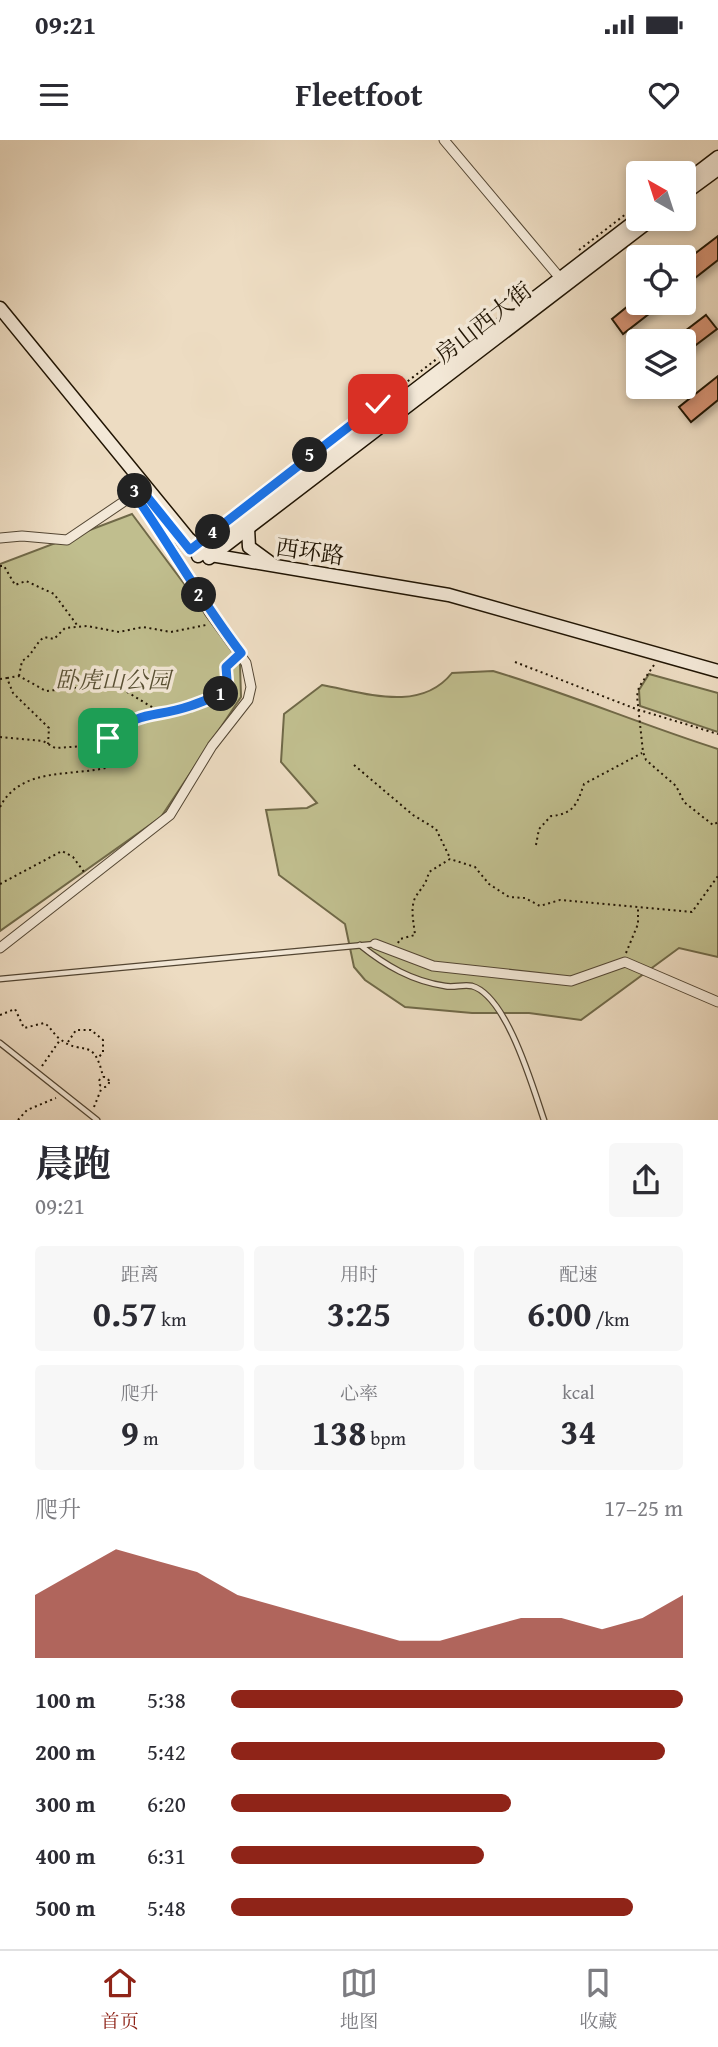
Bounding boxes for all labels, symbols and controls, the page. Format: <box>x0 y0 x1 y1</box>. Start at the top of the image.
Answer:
text: 09:21 <box>35 5 96 44</box>
text: Fleetfoot <box>295 71 423 118</box>
icon: menu <box>35 76 73 114</box>
icon: heart <box>645 76 683 114</box>
north arrow <box>626 161 696 231</box>
map controls <box>626 161 696 399</box>
button: locate <box>626 245 696 315</box>
street label: 房山西大街 <box>428 274 538 370</box>
button: layers <box>626 329 696 399</box>
pin <box>348 374 408 434</box>
icon: check <box>359 385 397 423</box>
pin: 5 <box>292 438 328 472</box>
text: 5 <box>305 440 314 468</box>
pin: 3 <box>118 474 152 508</box>
text: 3 <box>130 476 139 504</box>
pin: 4 <box>196 514 230 550</box>
text: 4 <box>208 517 217 545</box>
street label: 西环路 <box>274 530 346 572</box>
pin: 2 <box>182 578 216 612</box>
text: 2 <box>194 580 203 608</box>
park label: 卧虎山公园 <box>56 663 175 696</box>
pin: 1 <box>204 676 238 712</box>
text: 1 <box>216 679 225 707</box>
pin <box>78 708 138 768</box>
icon: arrive <box>89 719 127 757</box>
text: 晨跑 <box>35 1135 111 1191</box>
button: share <box>609 1143 683 1217</box>
text: 09:21 <box>35 1189 85 1222</box>
text: 距离 <box>121 1260 159 1288</box>
text: 用时 <box>340 1260 378 1288</box>
text: 配速 <box>559 1260 597 1288</box>
text: 0.57 <box>93 1288 157 1339</box>
text: 3:25 <box>327 1288 391 1339</box>
text: 6:00 <box>527 1288 591 1339</box>
text: km <box>157 1305 186 1333</box>
text: /km <box>591 1305 630 1333</box>
text: kcal <box>562 1378 595 1406</box>
text: 爬升 <box>121 1379 159 1407</box>
text: 心率 <box>340 1379 378 1407</box>
text: 34 <box>560 1406 596 1457</box>
text: 9 <box>121 1407 139 1458</box>
text: 138 <box>312 1407 366 1458</box>
text: m <box>139 1424 159 1452</box>
text: bpm <box>366 1424 406 1452</box>
text: 17–25 m <box>604 1491 683 1524</box>
text: 爬升 <box>35 1492 81 1525</box>
text: 100 m <box>35 1683 96 1716</box>
text: 5:38 <box>147 1683 186 1716</box>
text: 200 m <box>35 1735 96 1768</box>
text: 5:42 <box>147 1735 186 1768</box>
text: 300 m <box>35 1787 96 1820</box>
text: 6:20 <box>147 1787 186 1820</box>
text: 400 m <box>35 1839 96 1872</box>
text: 6:31 <box>147 1839 186 1872</box>
text: 500 m <box>35 1891 96 1924</box>
text: 5:48 <box>147 1891 186 1924</box>
tab: 首页 <box>101 1964 139 2035</box>
tab: 地图 <box>340 1964 378 2035</box>
tab: 收藏 <box>579 1964 617 2035</box>

